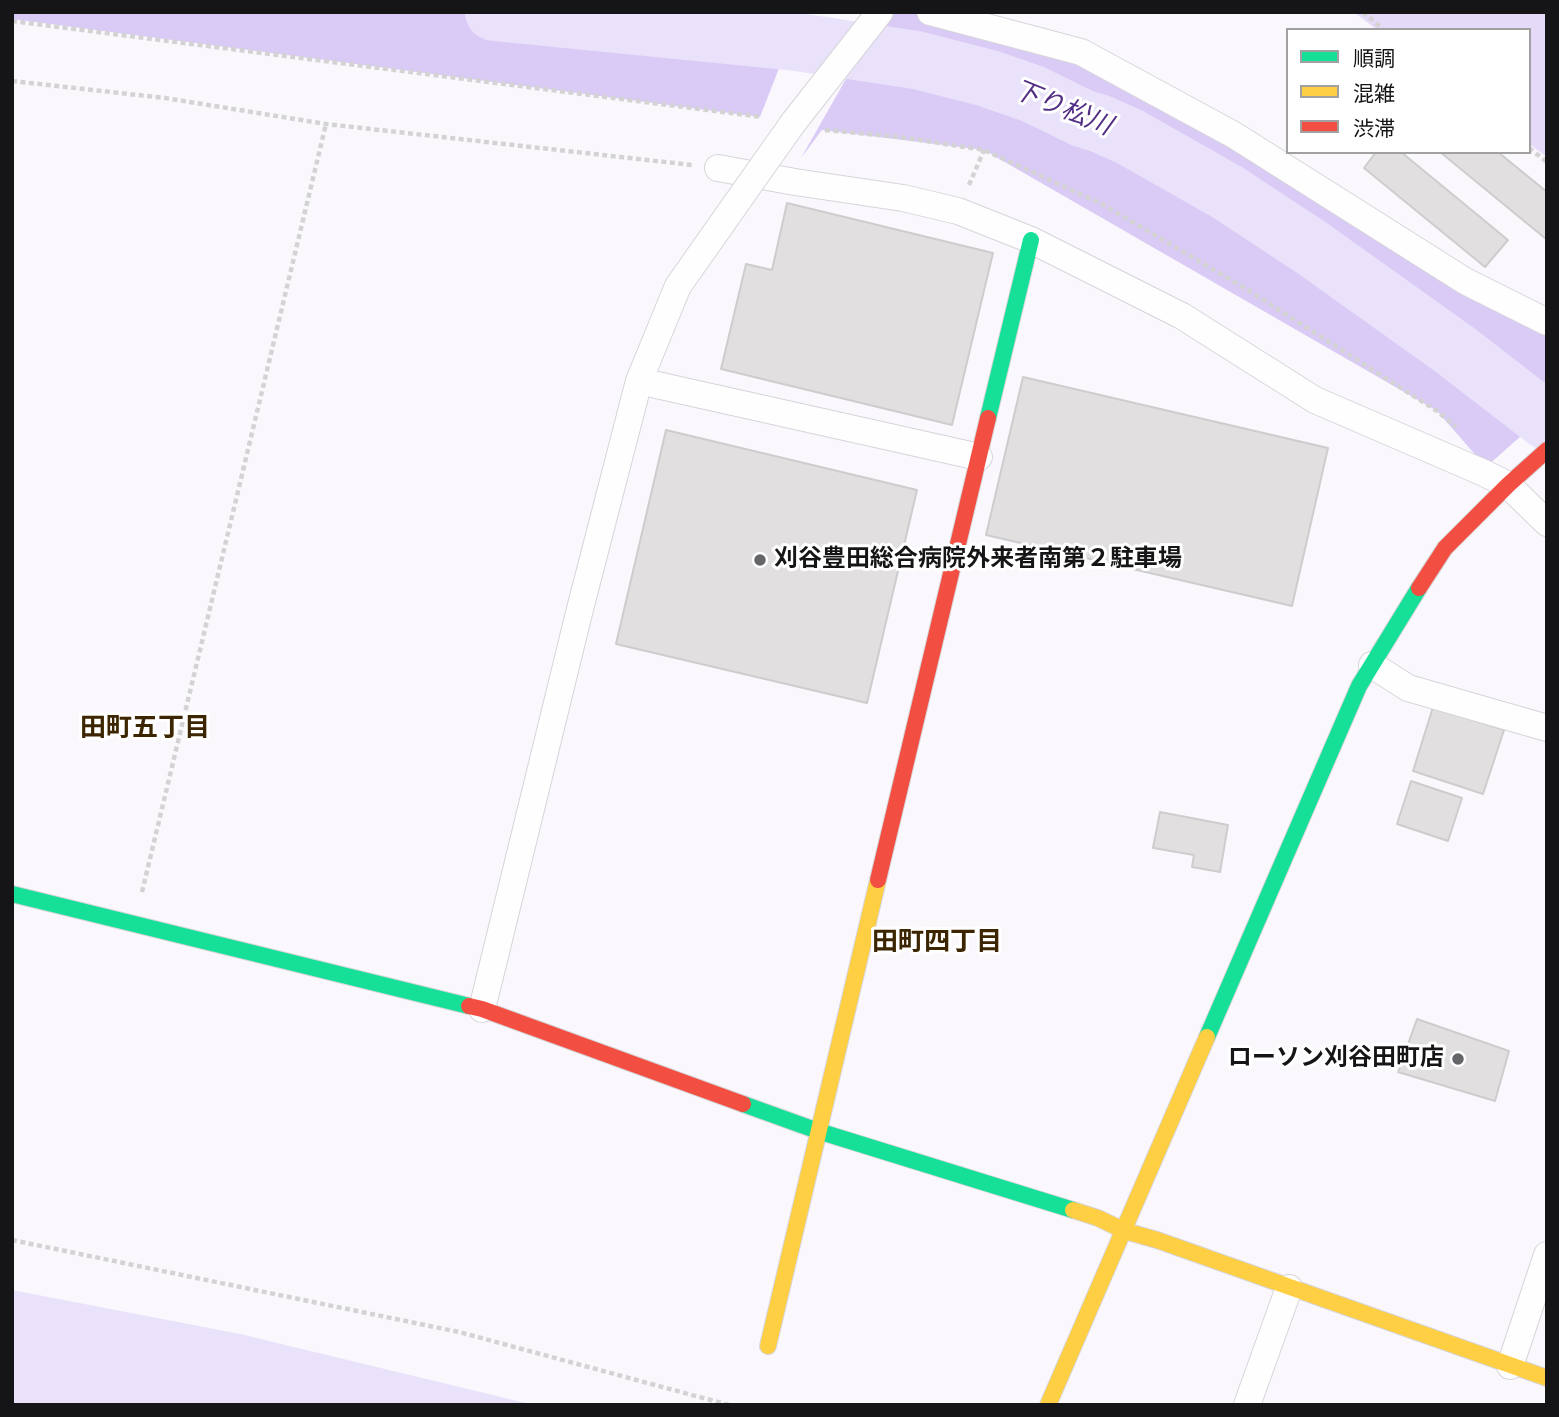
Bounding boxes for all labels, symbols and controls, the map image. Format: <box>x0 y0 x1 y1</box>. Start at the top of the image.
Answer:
legend <box>1286 28 1531 154</box>
text: 順調 <box>1353 46 1395 72</box>
water label: 下り松川 <box>1008 75 1116 143</box>
text: 混雑 <box>1353 81 1395 107</box>
text: 渋滞 <box>1353 116 1395 142</box>
place label: 刈谷豊田総合病院外来者南第２駐車場 <box>774 546 1182 574</box>
marker: 刈谷豊田総合病院外来者南第２駐車場 <box>752 552 768 568</box>
district label: 田町五丁目 <box>80 713 210 745</box>
district label: 田町四丁目 <box>872 927 1002 959</box>
place label: ローソン刈谷田町店 <box>1228 1045 1444 1073</box>
marker: ローソン刈谷田町店 <box>1450 1051 1466 1067</box>

